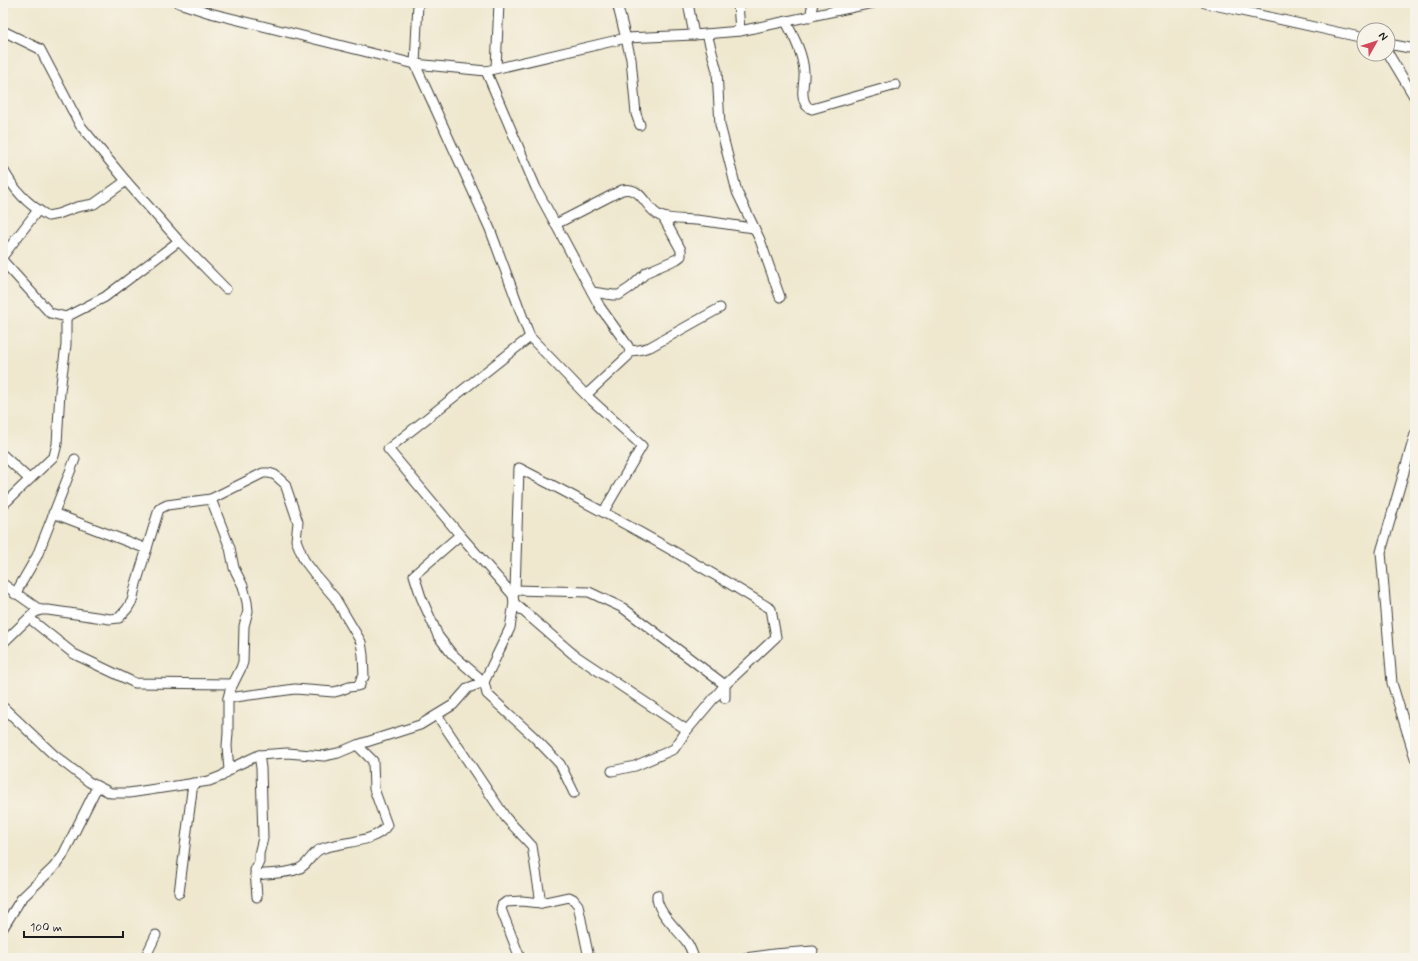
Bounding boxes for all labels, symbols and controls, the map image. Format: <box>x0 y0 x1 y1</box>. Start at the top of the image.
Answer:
north arrow <box>1356 22 1396 62</box>
text: N <box>1375 29 1391 44</box>
scale bar <box>24 913 123 939</box>
text: 100 m <box>30 920 62 936</box>

